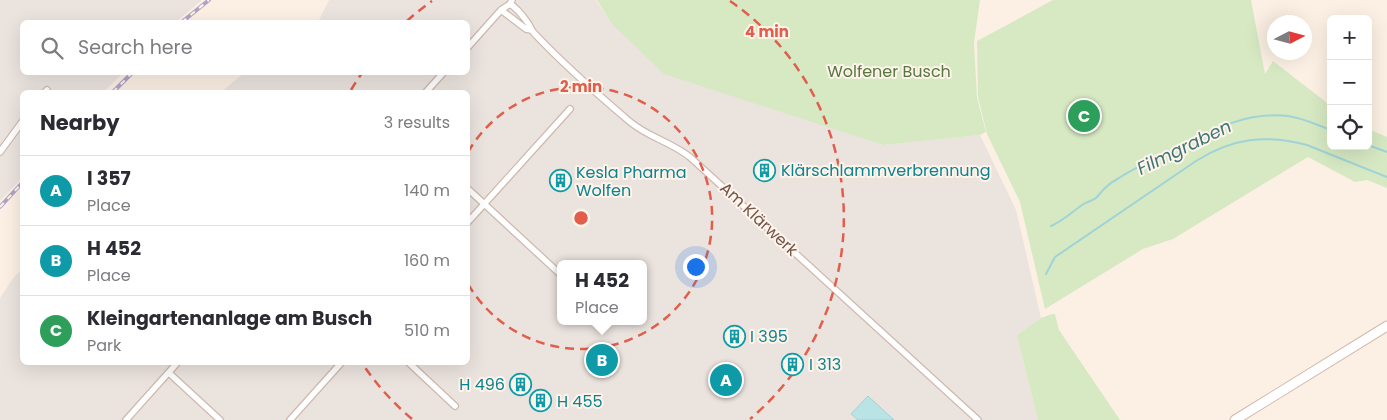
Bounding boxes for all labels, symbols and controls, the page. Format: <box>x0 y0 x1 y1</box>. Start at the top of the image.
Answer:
north arrow <box>1267 15 1312 60</box>
map controls <box>1327 15 1372 150</box>
button: + <box>1327 15 1372 60</box>
search box <box>20 20 470 75</box>
text: 4 min <box>745 21 789 42</box>
icon: search <box>38 34 66 62</box>
text: Search here <box>78 34 192 61</box>
park label: Wolfener Busch <box>827 60 951 83</box>
button: − <box>1327 60 1372 105</box>
text: 2 min <box>560 76 602 97</box>
pin: C <box>1068 97 1100 135</box>
button: locate <box>1327 105 1372 150</box>
text: Nearby <box>40 108 120 137</box>
text: 3 results <box>384 111 450 134</box>
water label: Filmgraben <box>1133 113 1235 181</box>
building icon: Klärschlammverbrennung <box>753 158 777 182</box>
place label: Klärschlammverbrennung <box>781 159 991 182</box>
place label: Kesla Pharma Wolfen <box>576 161 686 202</box>
text: I 357 <box>87 165 131 192</box>
building icon: Kesla Pharma Wolfen <box>548 169 572 193</box>
street label: Am Klärwerk <box>715 177 804 262</box>
text: A <box>50 179 62 202</box>
text: 140 m <box>404 179 450 202</box>
text: Place <box>87 194 131 217</box>
centre of rings <box>572 209 590 227</box>
text: H 452 <box>87 235 141 262</box>
text: B <box>51 249 61 272</box>
text: 160 m <box>404 249 450 272</box>
your location <box>683 254 709 280</box>
popup <box>557 260 647 325</box>
text: Place <box>87 264 131 287</box>
text: H 452 <box>575 267 629 294</box>
text: Place <box>575 296 619 319</box>
text: Kleingartenanlage am Busch <box>87 305 372 332</box>
text: C <box>50 319 62 342</box>
text: 510 m <box>404 319 450 342</box>
building icon: I 395 <box>722 324 746 348</box>
place label: I 395 <box>750 325 788 348</box>
text: Park <box>87 334 121 357</box>
pin: B <box>586 341 618 379</box>
building icon: I 313 <box>781 352 805 376</box>
place label: I 313 <box>809 353 841 376</box>
pin: A <box>710 361 742 399</box>
building icon: H 496 <box>509 372 533 396</box>
place label: H 496 <box>459 373 505 396</box>
building icon: H 455 <box>529 389 553 413</box>
place label: H 455 <box>557 390 603 413</box>

